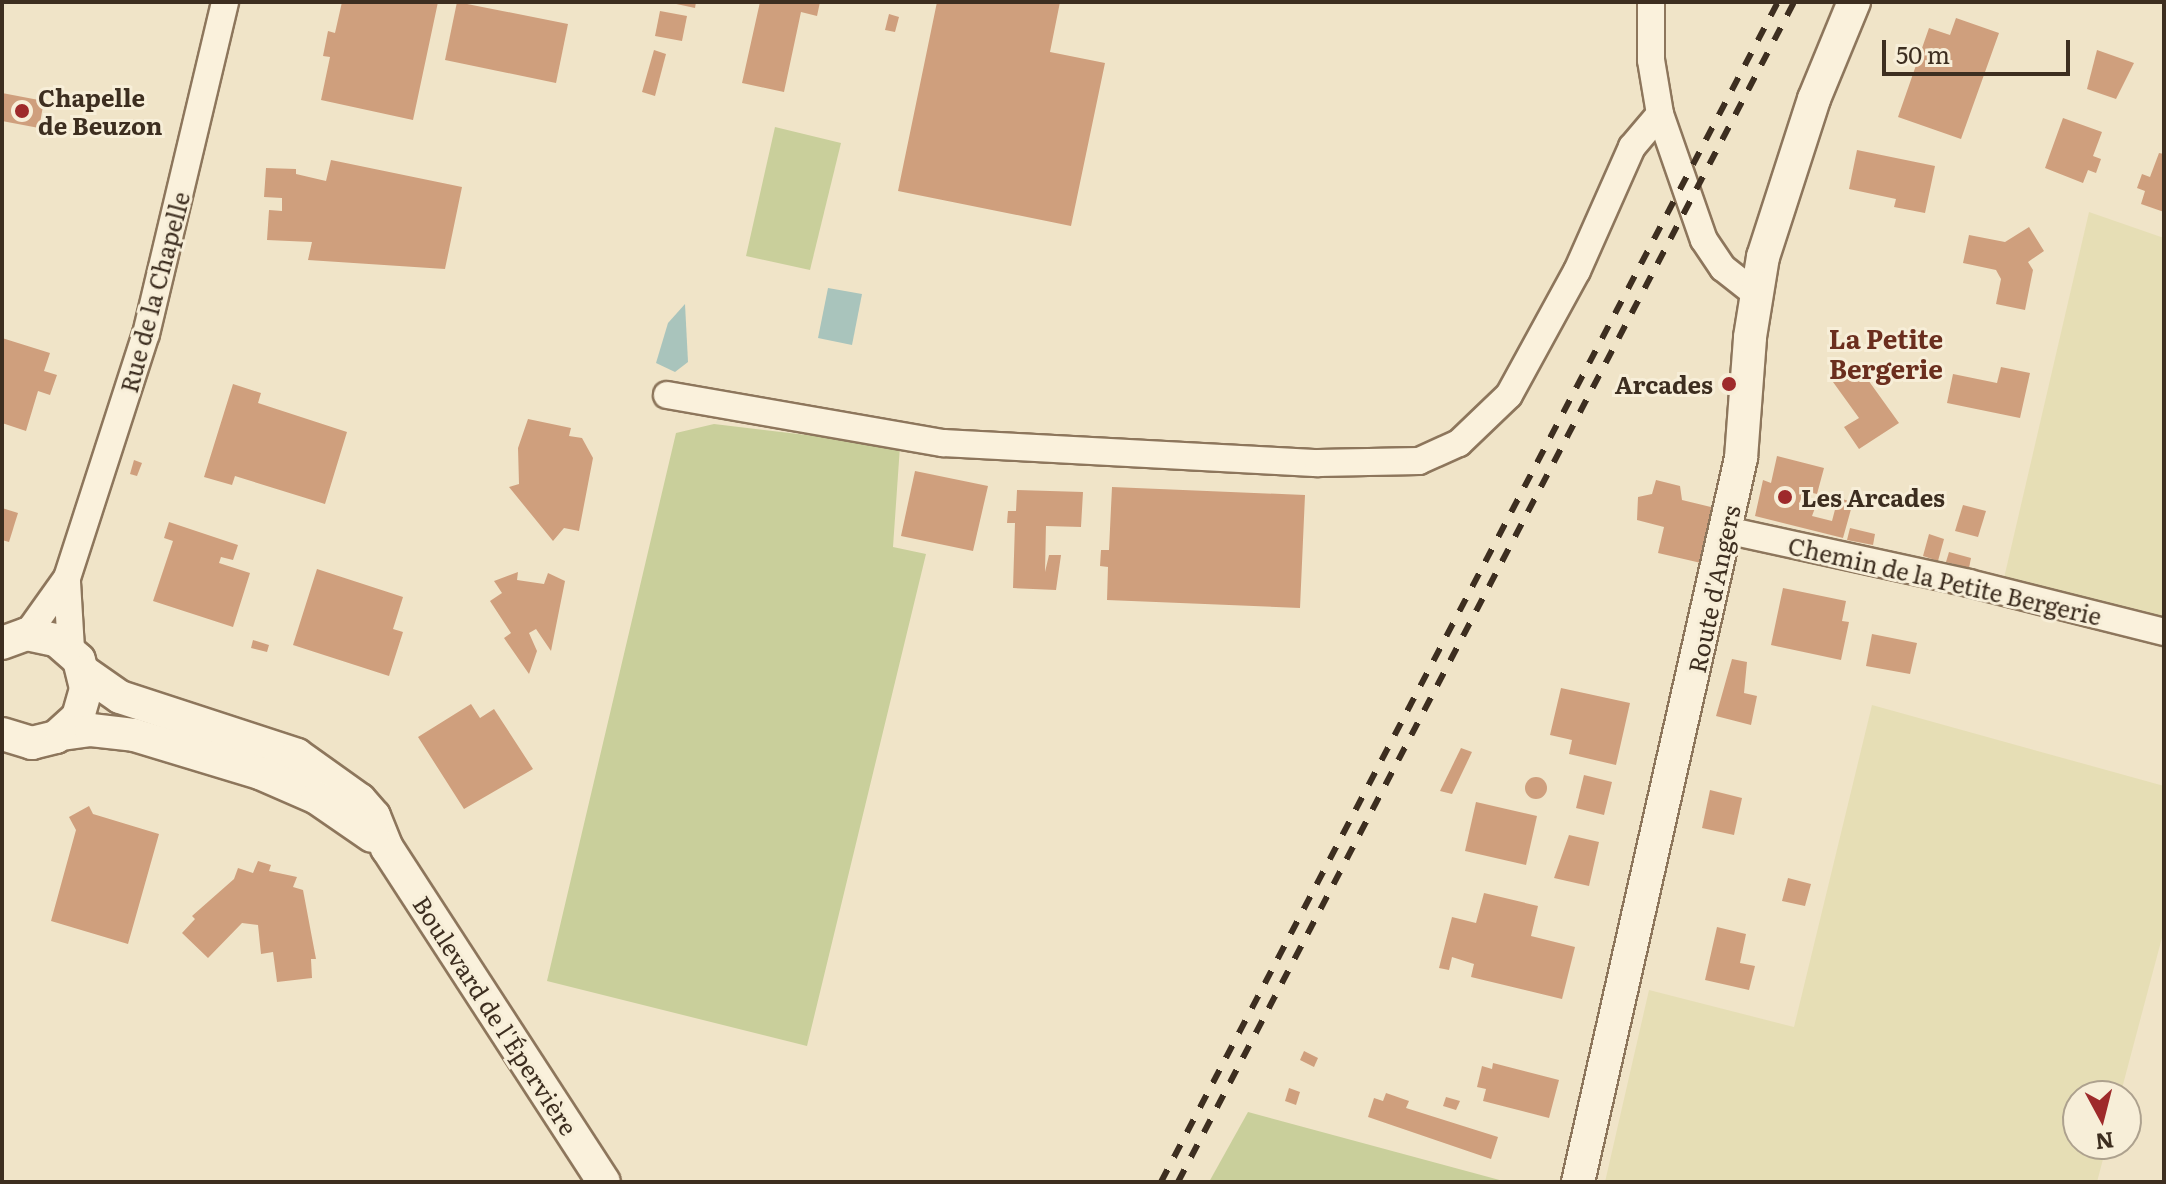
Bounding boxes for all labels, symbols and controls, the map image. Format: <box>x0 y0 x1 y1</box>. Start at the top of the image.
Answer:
scale bar <box>1886 24 2074 74</box>
text: 50 m <box>1896 36 1950 71</box>
place label: Chapelle de Beuzon <box>38 83 162 139</box>
marker: Chapelle de Beuzon <box>13 102 31 120</box>
street label: Rue de la Chapelle <box>113 188 195 396</box>
district label: La Petite Bergerie <box>1829 322 1943 384</box>
place label: Arcades <box>1615 370 1713 398</box>
marker: Arcades <box>1720 375 1738 393</box>
place label: Les Arcades <box>1801 483 1945 511</box>
marker: Les Arcades <box>1776 488 1794 506</box>
street label: Route d'Angers <box>1681 503 1745 675</box>
street label: Chemin de la Petite Bergerie <box>1786 530 2104 630</box>
street label: Boulevard de l'Épervière <box>408 890 584 1140</box>
north arrow <box>2062 1080 2142 1160</box>
text: N <box>2094 1125 2116 1160</box>

